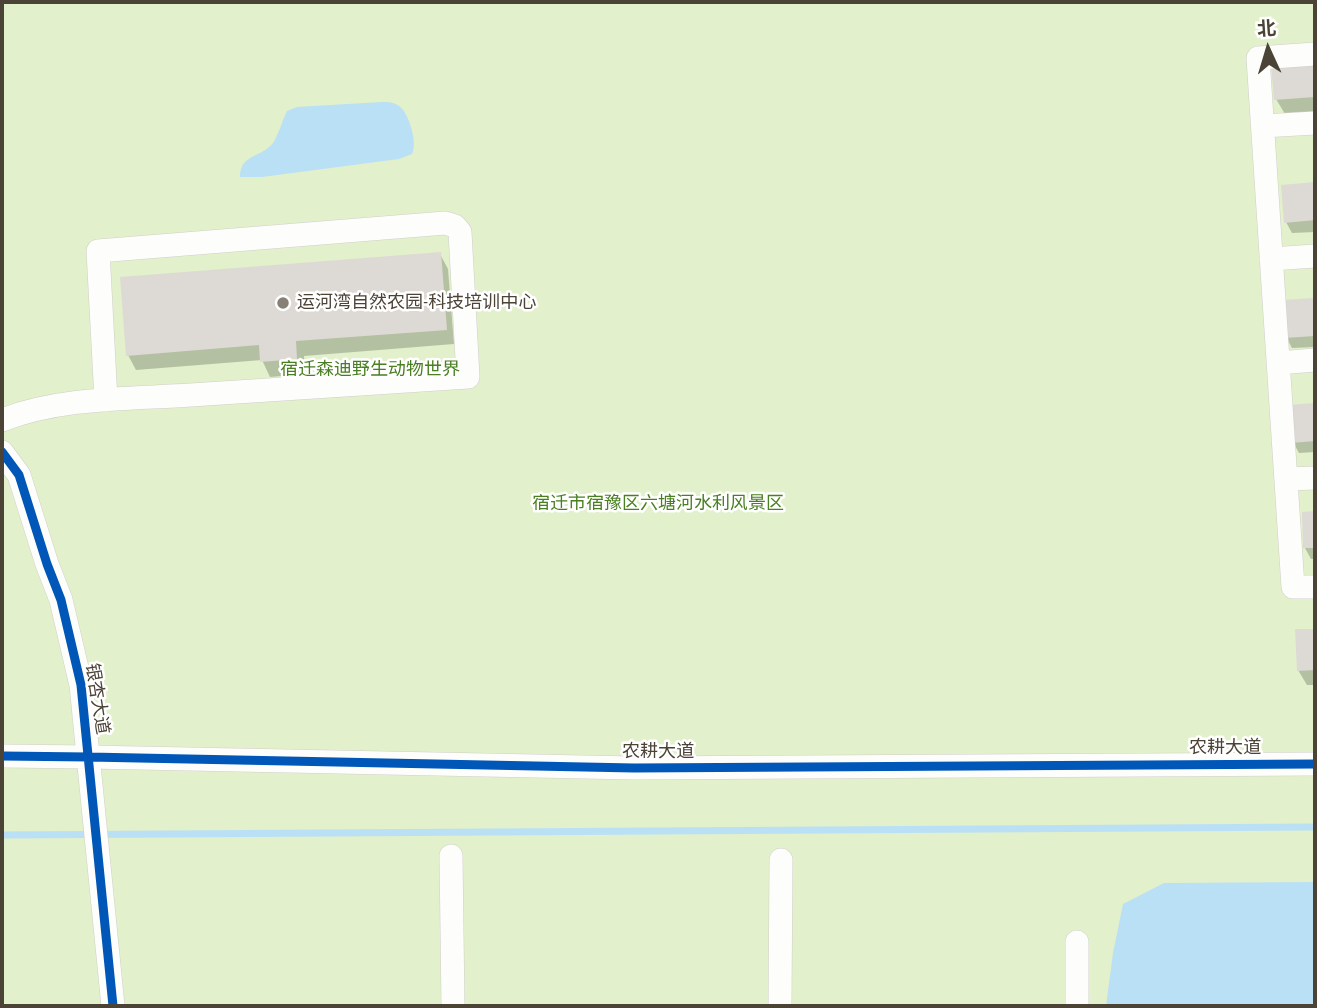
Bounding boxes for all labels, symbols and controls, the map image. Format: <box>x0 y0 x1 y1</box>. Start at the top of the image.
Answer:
north arrow <box>1233 14 1303 84</box>
text: 北 <box>1256 15 1277 41</box>
place label: 运河湾自然农园-科技培训中心 <box>297 292 536 314</box>
marker: 运河湾自然农园-科技培训中心 <box>275 295 291 311</box>
park label: 宿迁森迪野生动物世界 <box>280 359 460 381</box>
park label: 宿迁市宿豫区六塘河水利风景区 <box>532 493 784 515</box>
street label: 银杏大道 <box>81 662 113 736</box>
street label: 农耕大道 <box>1189 737 1261 759</box>
street label: 农耕大道 <box>622 741 694 763</box>

